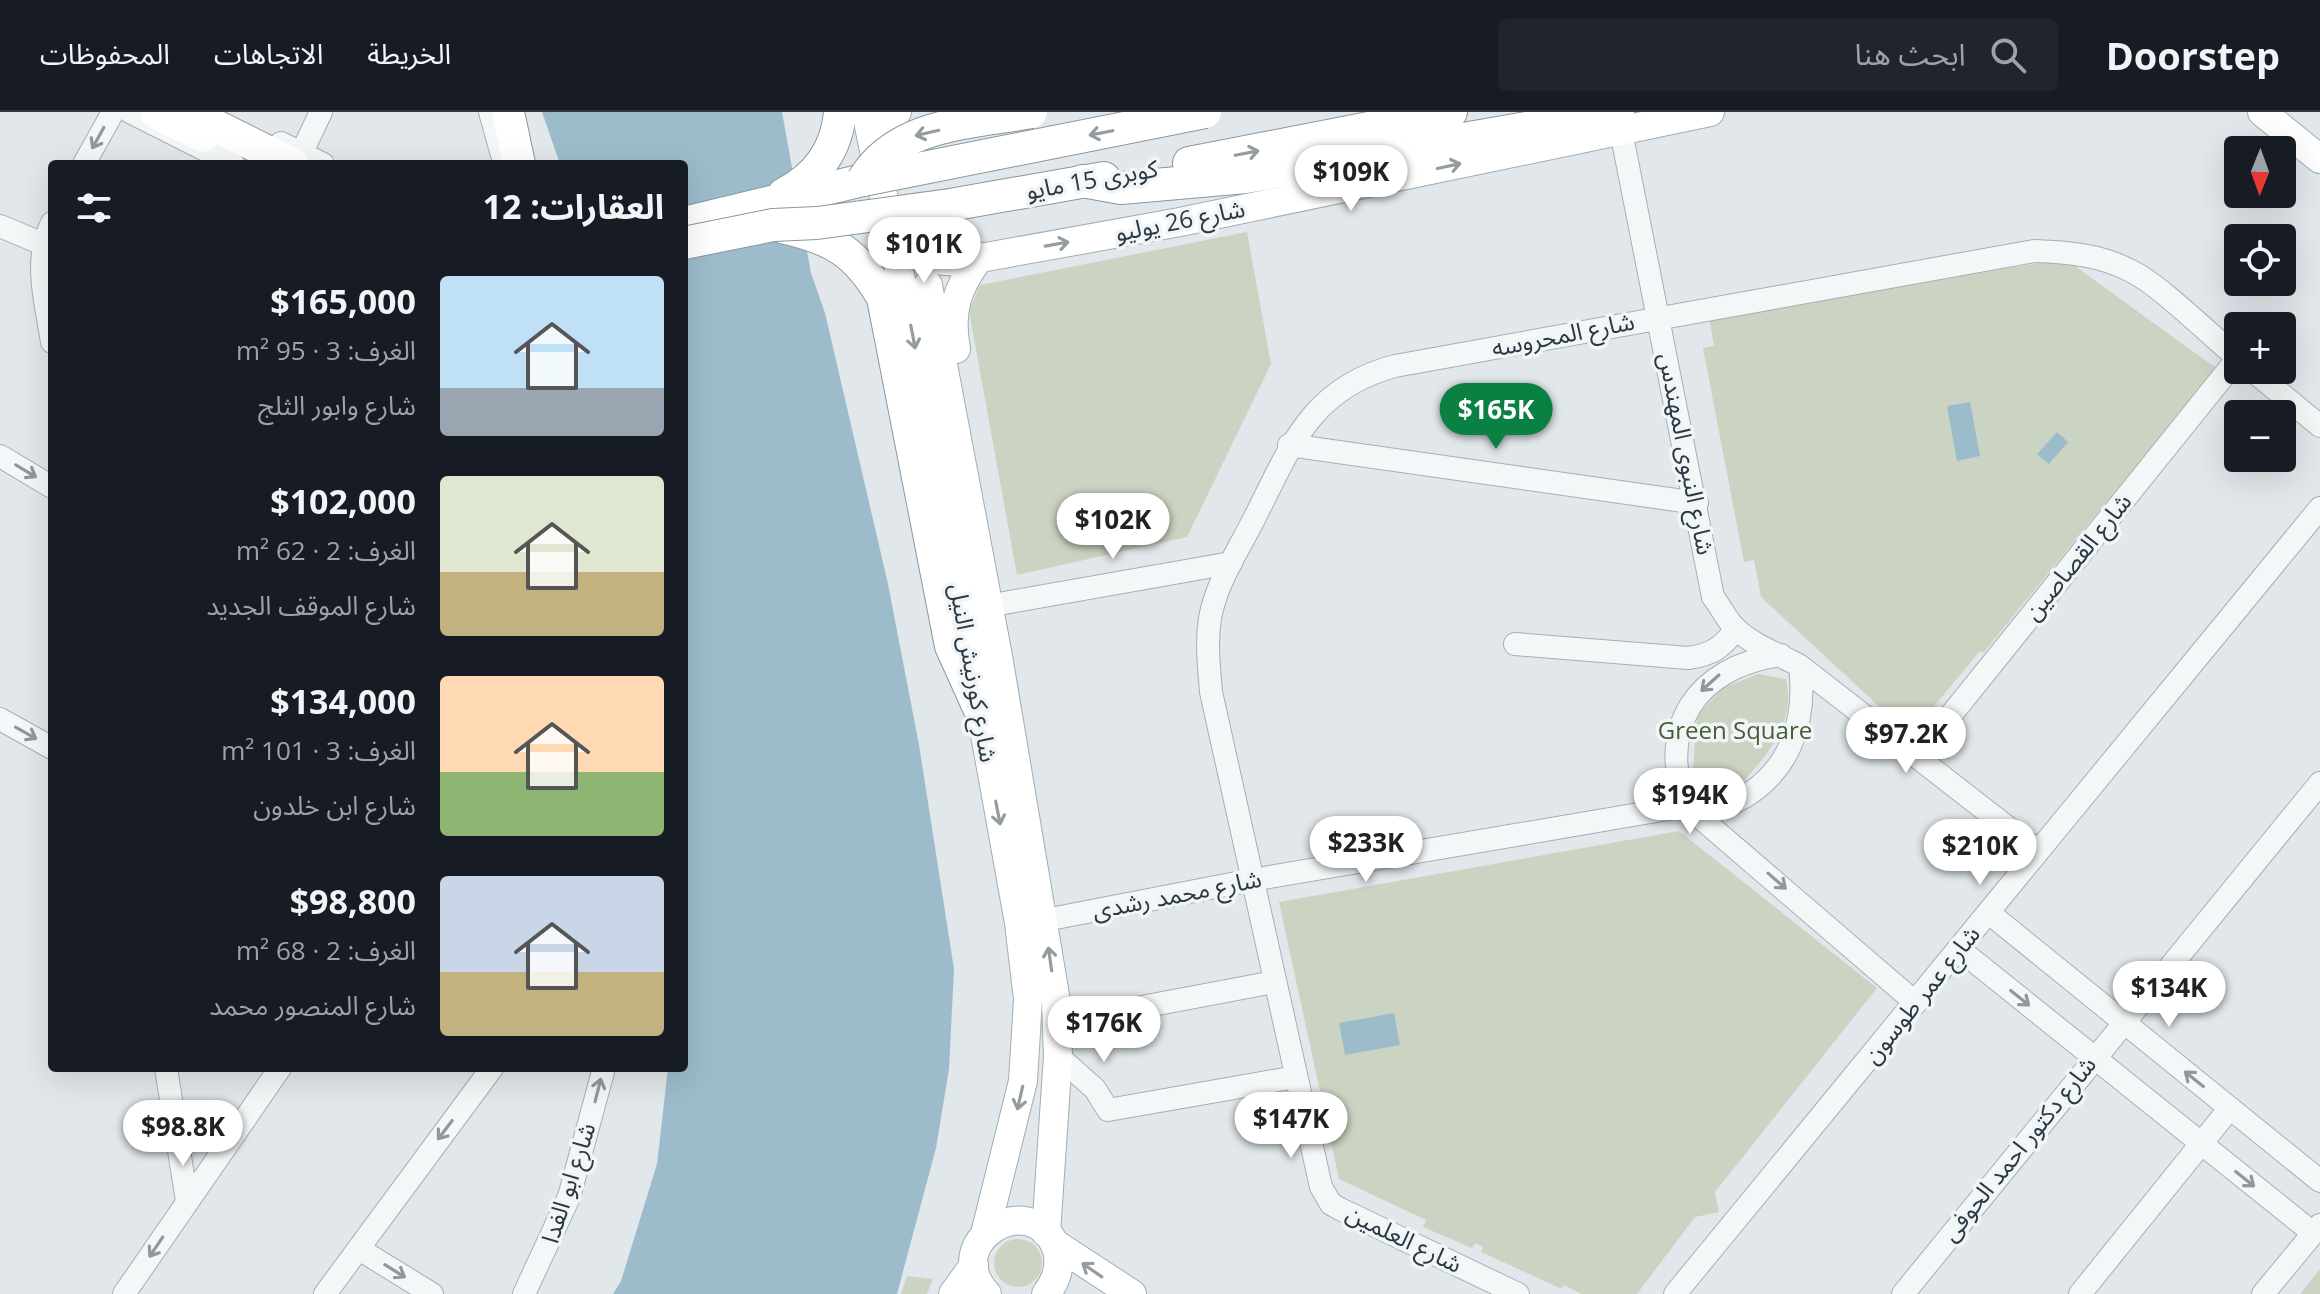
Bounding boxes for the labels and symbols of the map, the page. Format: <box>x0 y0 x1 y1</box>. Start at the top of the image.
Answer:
one-way arrow <box>90 126 106 149</box>
one-way arrow <box>915 126 941 141</box>
one-way arrow <box>1089 126 1115 141</box>
north arrow <box>2224 136 2296 208</box>
one-way arrow <box>1234 144 1259 159</box>
pin: $109K <box>1295 145 1407 213</box>
street label: كوبرى 15 مايو <box>1023 150 1161 206</box>
one-way arrow <box>1436 158 1461 173</box>
street label: شارع 26 يوليو <box>1112 191 1248 250</box>
pin: $101K <box>868 217 980 285</box>
one-way arrow <box>1043 235 1069 250</box>
street label: شارع المحروسه <box>1488 304 1637 366</box>
one-way arrow <box>906 323 921 349</box>
street label: شارع النبوى المهندس <box>1650 350 1723 558</box>
pin: $165K <box>1440 383 1552 451</box>
one-way arrow <box>14 464 37 480</box>
street label: شارع القصاصين <box>2015 486 2140 628</box>
pin: $102K <box>1057 493 1169 561</box>
street label: شارع كورنيش النيل <box>941 581 1006 765</box>
one-way arrow <box>1701 673 1721 691</box>
pin: $97.2K <box>1841 707 1971 775</box>
park label: Green Square <box>1658 713 1812 746</box>
one-way arrow <box>14 725 37 741</box>
pin: $194K <box>1634 768 1746 836</box>
one-way arrow <box>992 800 1007 825</box>
pin: $233K <box>1310 816 1422 884</box>
pin: $210K <box>1924 819 2036 887</box>
street label: شارع محمد رشدى <box>1089 861 1265 928</box>
one-way arrow <box>1766 872 1786 890</box>
street label: شارع عمر طوسون <box>1855 918 1988 1071</box>
one-way arrow <box>1043 947 1058 973</box>
pin: $134K <box>2113 961 2225 1029</box>
one-way arrow <box>2009 990 2030 1007</box>
pin: $176K <box>1048 996 1160 1064</box>
street label: شارع دكتور احمد الحوفى <box>1933 1049 2104 1249</box>
one-way arrow <box>2184 1070 2205 1088</box>
one-way arrow <box>591 1078 606 1104</box>
one-way arrow <box>1012 1085 1027 1110</box>
pin: $147K <box>1235 1092 1347 1160</box>
pin: $98.8K <box>118 1100 248 1168</box>
street label: شارع ابو الفدا <box>533 1118 604 1248</box>
one-way arrow <box>437 1119 454 1140</box>
one-way arrow <box>2234 1169 2255 1187</box>
street label: شارع العلمين <box>1340 1195 1468 1282</box>
one-way arrow <box>148 1235 164 1258</box>
one-way arrow <box>1082 1261 1104 1278</box>
one-way arrow <box>384 1263 406 1280</box>

